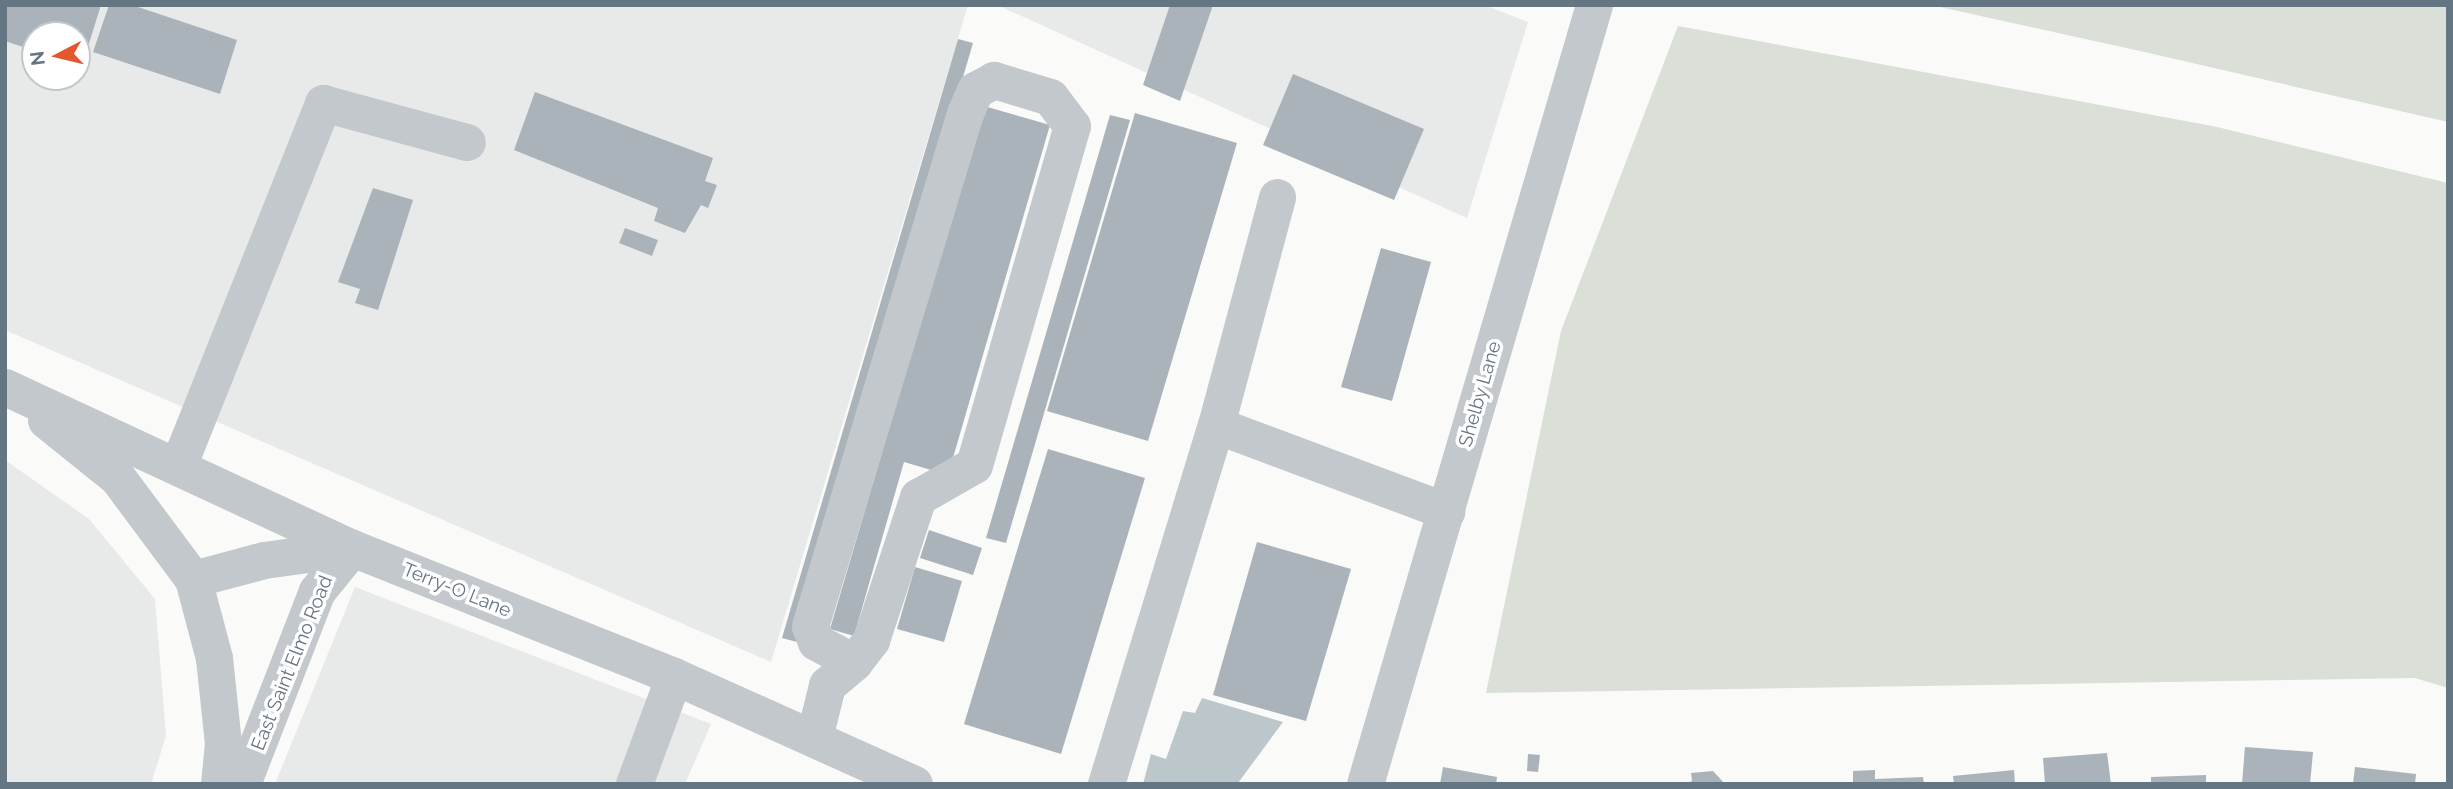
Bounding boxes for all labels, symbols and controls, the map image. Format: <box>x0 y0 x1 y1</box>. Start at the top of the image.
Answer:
north arrow <box>21 21 91 91</box>
text: N <box>25 50 49 67</box>
street label: Shelby Lane <box>1454 338 1506 450</box>
street label: Terry-O Lane <box>400 558 514 622</box>
street label: East Saint Elmo Road <box>247 572 337 754</box>

